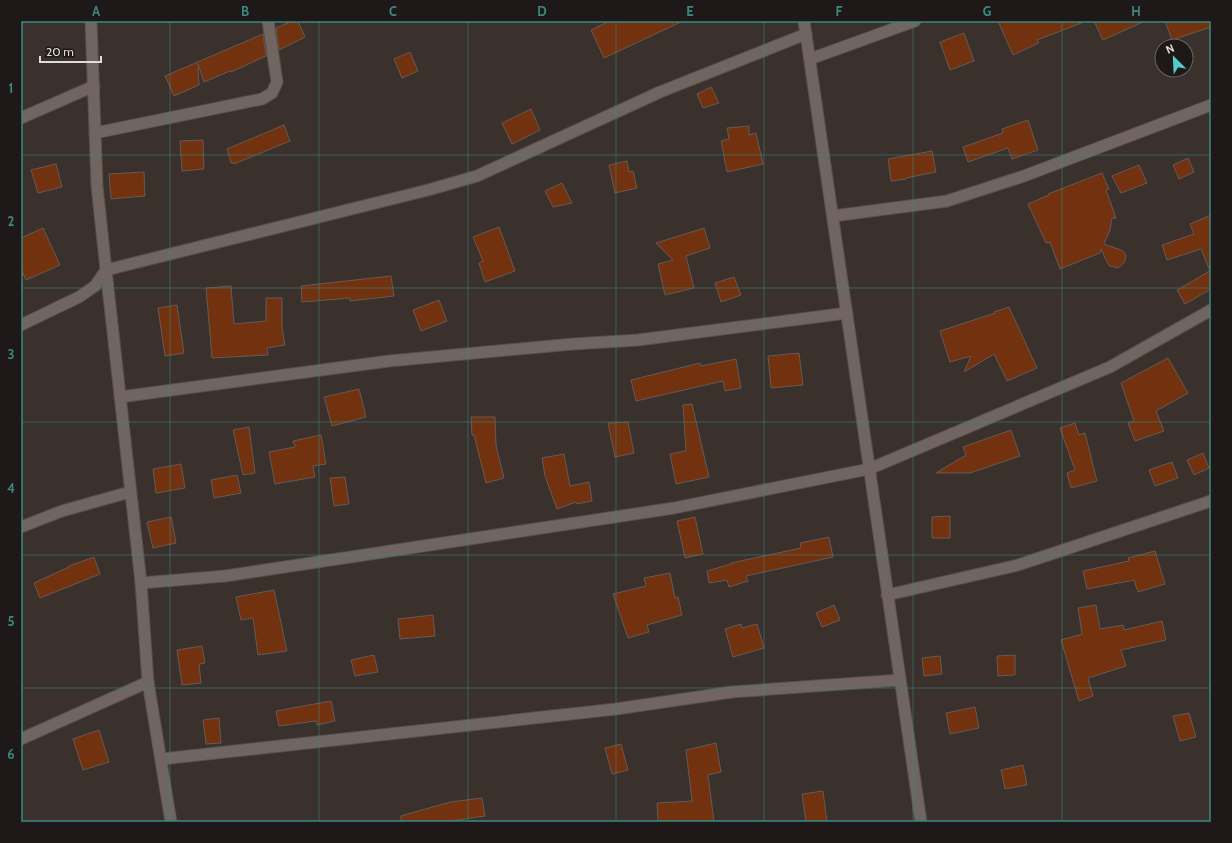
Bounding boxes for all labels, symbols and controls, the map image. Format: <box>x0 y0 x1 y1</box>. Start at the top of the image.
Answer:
text: A <box>92 3 101 19</box>
text: B <box>241 3 249 19</box>
text: C <box>389 3 397 19</box>
text: D <box>537 3 547 19</box>
text: E <box>686 3 694 19</box>
text: F <box>836 3 843 19</box>
text: G <box>983 3 992 19</box>
text: H <box>1131 3 1141 19</box>
scale bar <box>40 38 101 64</box>
north arrow <box>1154 38 1194 78</box>
text: N <box>1164 41 1176 57</box>
text: 20 m <box>46 44 74 59</box>
text: 1 <box>9 80 13 96</box>
text: 2 <box>8 213 15 229</box>
text: 3 <box>7 346 15 362</box>
text: 4 <box>7 480 15 496</box>
text: 5 <box>8 613 15 629</box>
text: 6 <box>7 746 15 762</box>

